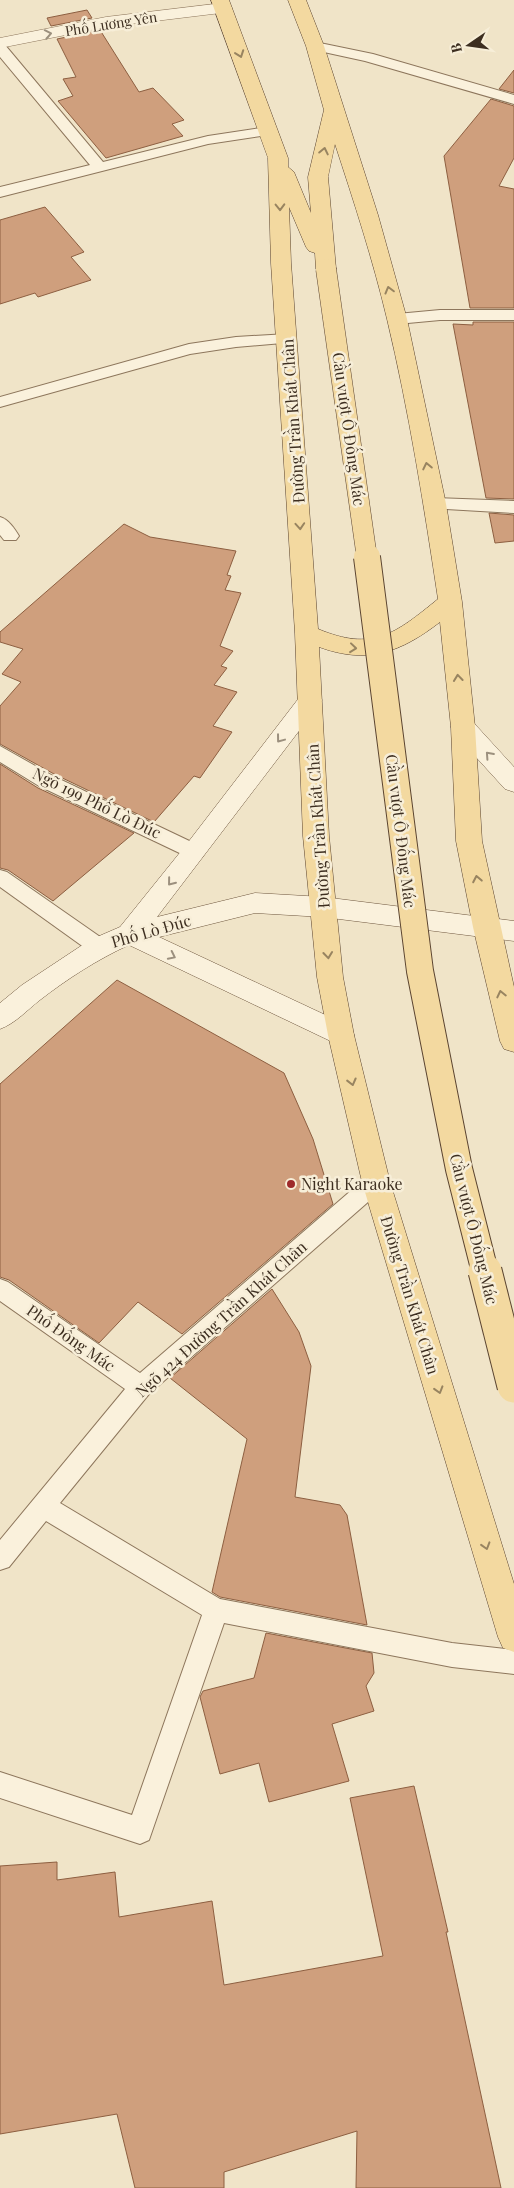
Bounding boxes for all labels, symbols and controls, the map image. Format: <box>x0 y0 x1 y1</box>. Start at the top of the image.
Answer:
street label: Phố Lương Yên <box>63 5 159 40</box>
north arrow <box>444 20 494 70</box>
one-way arrow <box>43 29 52 39</box>
text: B <box>446 41 466 55</box>
one-way arrow <box>234 49 244 58</box>
one-way arrow <box>318 147 329 156</box>
one-way arrow <box>274 203 285 211</box>
one-way arrow <box>384 286 394 295</box>
street label: Đường Trần Khát Chân <box>274 338 309 504</box>
street label: Cầu vượt Ô Đống Mác <box>328 351 373 507</box>
one-way arrow <box>422 461 433 470</box>
one-way arrow <box>294 523 305 531</box>
one-way arrow <box>349 642 357 653</box>
one-way arrow <box>453 674 464 682</box>
one-way arrow <box>278 733 286 742</box>
street label: Đường Trần Khát Chân <box>299 743 334 909</box>
one-way arrow <box>486 751 495 760</box>
street label: Cầu vượt Ô Đống Mác <box>382 753 423 909</box>
street label: Ngõ 199 Phố Lò Đúc <box>30 761 166 843</box>
one-way arrow <box>472 875 483 883</box>
one-way arrow <box>168 876 177 885</box>
street label: Phố Lò Đúc <box>108 907 193 952</box>
one-way arrow <box>167 949 176 959</box>
one-way arrow <box>322 951 333 959</box>
one-way arrow <box>496 989 507 998</box>
one-way arrow <box>346 1078 357 1087</box>
street label: Cầu vượt Ô Đống Mác <box>446 1151 505 1307</box>
place label: Night Karaoke <box>301 1173 403 1194</box>
marker: Night Karaoke <box>285 1178 297 1190</box>
street label: Đường Trần Khát Chân <box>376 1212 447 1377</box>
street label: Ngõ 424 Đường Trần Khát Chân <box>129 1234 311 1401</box>
street label: Phố Đống Mác <box>23 1298 121 1376</box>
one-way arrow <box>434 1386 444 1394</box>
one-way arrow <box>481 1541 491 1549</box>

